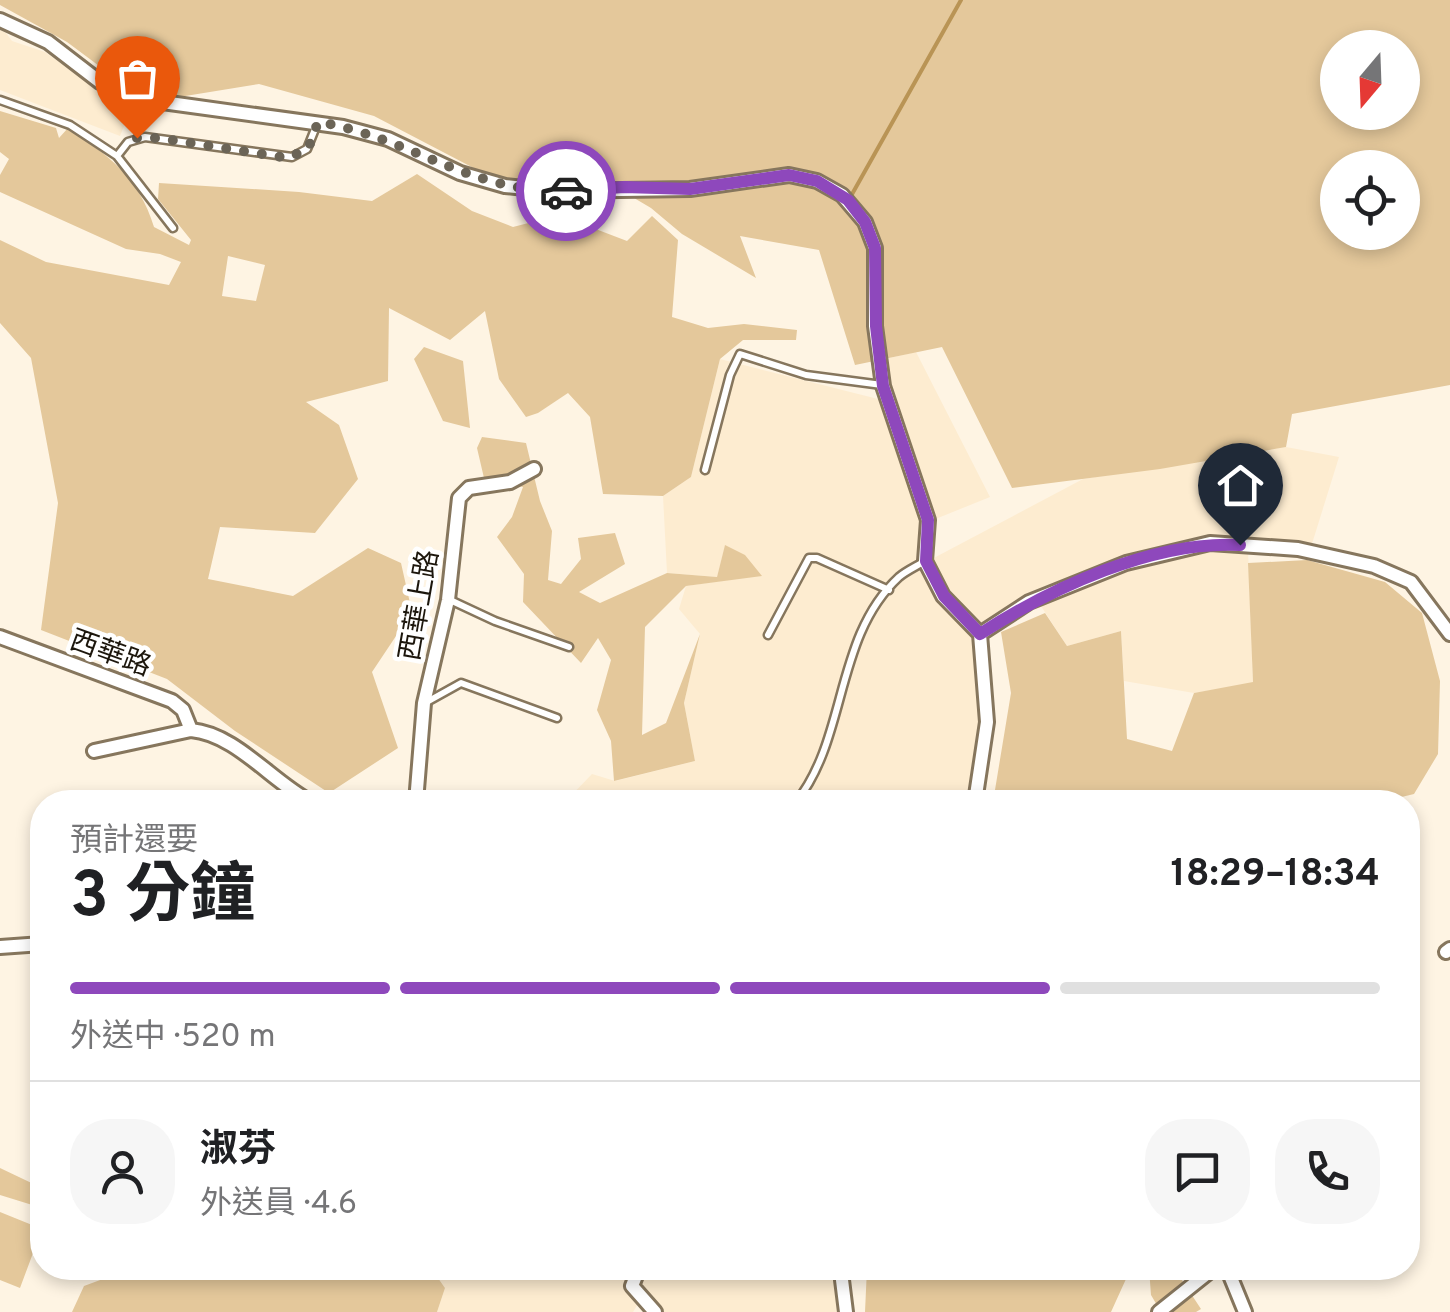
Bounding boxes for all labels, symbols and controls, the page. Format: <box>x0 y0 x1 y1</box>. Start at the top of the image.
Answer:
north arrow <box>1320 30 1420 130</box>
map controls <box>1320 30 1420 250</box>
pin <box>95 36 180 139</box>
icon: bag <box>110 51 165 106</box>
courier <box>516 141 616 241</box>
button: locate <box>1320 150 1420 250</box>
icon: car <box>539 164 594 219</box>
pin <box>1198 443 1283 546</box>
icon: home <box>1213 458 1268 513</box>
street label: 西華上路 <box>394 547 448 664</box>
street label: 西華路 <box>64 624 156 686</box>
text: 預計還要 <box>70 822 198 862</box>
text: 18:29–18:34 <box>1171 851 1380 900</box>
text: 3 分鐘 <box>70 858 255 940</box>
text: 外送中 · 520 m <box>70 1018 276 1058</box>
button: person <box>70 1119 175 1224</box>
button: chat <box>1145 1119 1250 1224</box>
button: phone <box>1275 1119 1380 1224</box>
text: 淑芬 <box>200 1127 276 1176</box>
text: 外送員 · 4.6 <box>200 1185 357 1225</box>

